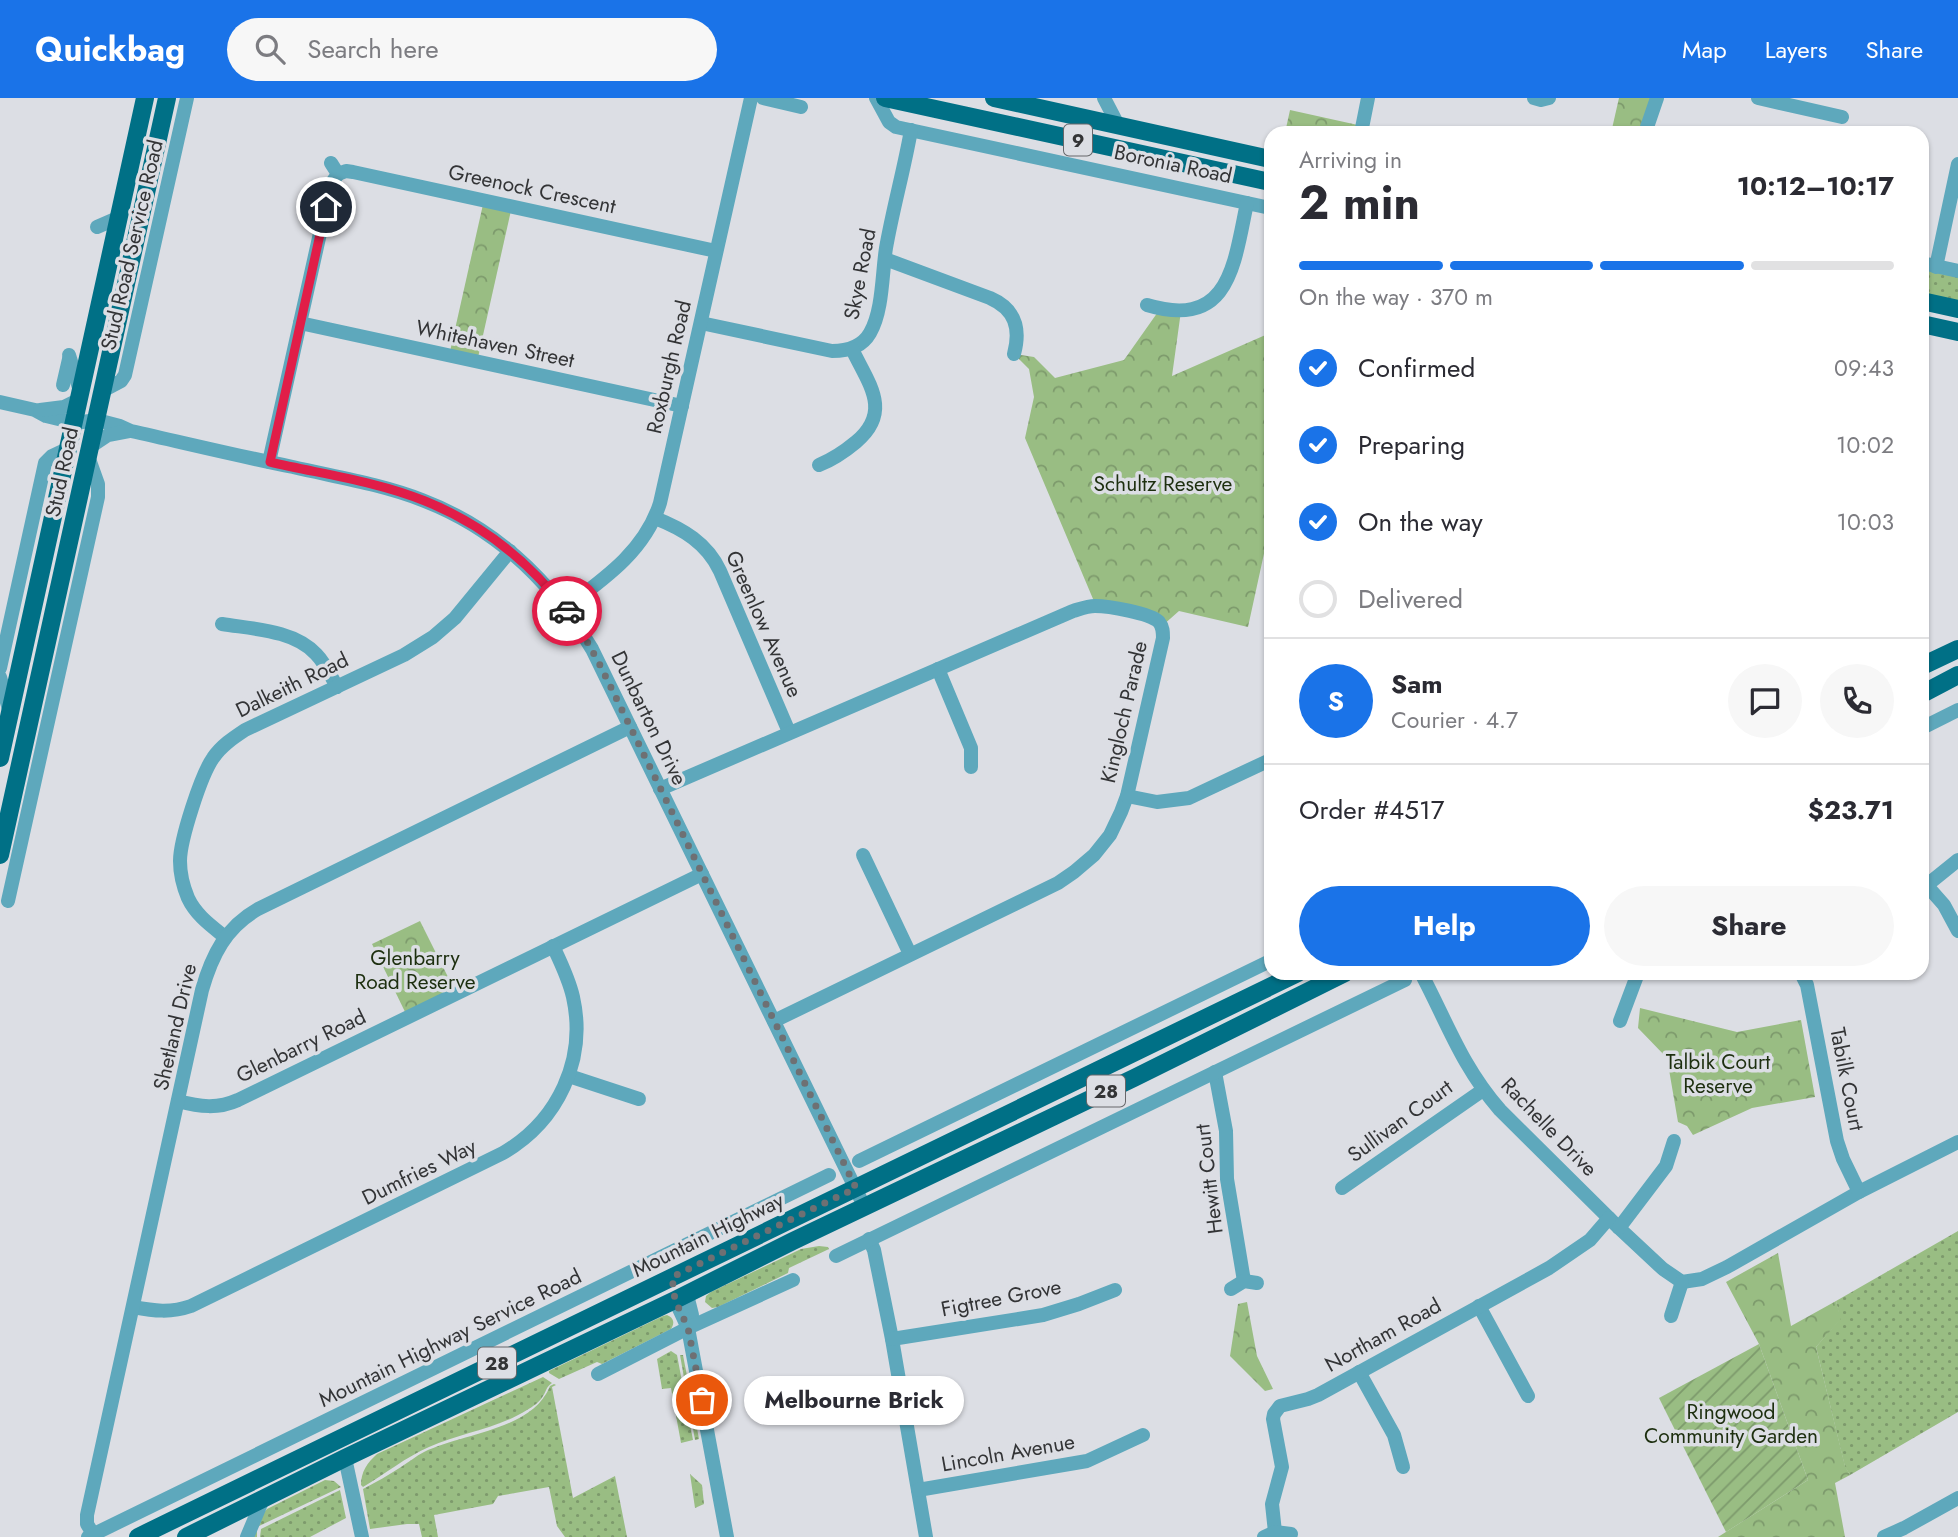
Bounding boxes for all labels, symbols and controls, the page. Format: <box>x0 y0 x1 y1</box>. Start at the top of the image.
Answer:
search box <box>227 18 717 81</box>
text: Quickbag <box>35 26 185 73</box>
icon: search <box>251 30 289 68</box>
text: Search here <box>307 30 439 68</box>
text: Map <box>1682 32 1727 67</box>
text: Layers <box>1765 32 1827 67</box>
text: Share <box>1865 32 1923 67</box>
road number: 9 <box>1064 124 1092 156</box>
street label: Stud Road Service Road <box>93 137 171 353</box>
street label: Boronia Road <box>1111 137 1235 191</box>
text: Arriving in <box>1299 143 1402 177</box>
street label: Greenock Crescent <box>446 157 618 221</box>
text: 10:12–10:17 <box>1737 167 1894 205</box>
text: 2 min <box>1299 170 1420 236</box>
pin <box>296 177 356 237</box>
icon: home <box>307 188 345 226</box>
street label: Skye Road <box>836 226 884 322</box>
text: On the way · 370 m <box>1299 280 1493 314</box>
street label: Roxburgh Road <box>639 297 699 437</box>
street label: Whitehaven Street <box>413 313 577 375</box>
icon: check <box>1299 349 1337 387</box>
text: Confirmed <box>1358 349 1475 387</box>
text: 09:43 <box>1834 351 1894 385</box>
street label: Stud Road <box>38 424 86 520</box>
icon: check <box>1299 426 1337 464</box>
text: Preparing <box>1358 426 1465 464</box>
text: 10:02 <box>1836 428 1894 462</box>
park label: Schultz Reserve <box>1094 469 1233 499</box>
icon: check <box>1299 503 1337 541</box>
text: On the way <box>1358 503 1483 541</box>
text: 10:03 <box>1837 505 1894 539</box>
street label: Greenlow Avenue <box>718 546 810 702</box>
courier <box>532 576 602 646</box>
text: Delivered <box>1358 580 1463 618</box>
icon: car <box>548 592 586 630</box>
street label: Kingloch Parade <box>1093 638 1155 786</box>
street label: Dalkeith Road <box>231 645 353 725</box>
street label: Dunbarton Drive <box>603 646 695 790</box>
button: chat <box>1728 664 1802 738</box>
button: phone <box>1820 664 1894 738</box>
text: Sam <box>1391 665 1443 703</box>
text: S <box>1328 682 1344 720</box>
text: Courier · 4.7 <box>1391 703 1518 737</box>
text: Order #4517 <box>1299 791 1444 829</box>
text: $23.71 <box>1808 791 1894 829</box>
button: Help <box>1299 886 1590 966</box>
button: Share <box>1604 886 1894 966</box>
park label: Glenbarry Road Reserve <box>354 943 476 997</box>
street label: Shetland Drive <box>146 960 204 1093</box>
street label: Glenbarry Road <box>231 1002 371 1090</box>
street label: Tabilk Court <box>1822 1025 1872 1133</box>
park label: Talbik Court Reserve <box>1666 1047 1770 1101</box>
street label: Rachelle Drive <box>1494 1071 1604 1183</box>
street label: Sullivan Court <box>1341 1073 1459 1169</box>
road number: 28 <box>1087 1076 1125 1107</box>
street label: Hewitt Court <box>1187 1122 1231 1236</box>
street label: Dumfries Way <box>357 1131 482 1213</box>
street label: Mountain Highway <box>627 1185 790 1285</box>
street label: Mountain Highway Service Road <box>314 1261 586 1415</box>
street label: Figtree Grove <box>938 1272 1064 1324</box>
street label: Northam Road <box>1319 1291 1447 1379</box>
road number: 28 <box>478 1348 516 1378</box>
pin <box>672 1370 732 1430</box>
callout: Melbourne Brick <box>744 1376 964 1424</box>
icon: bag <box>683 1381 721 1419</box>
text: Melbourne Brick <box>764 1383 944 1417</box>
park label: Ringwood Community Garden <box>1644 1397 1818 1451</box>
street label: Lincoln Avenue <box>939 1426 1077 1479</box>

